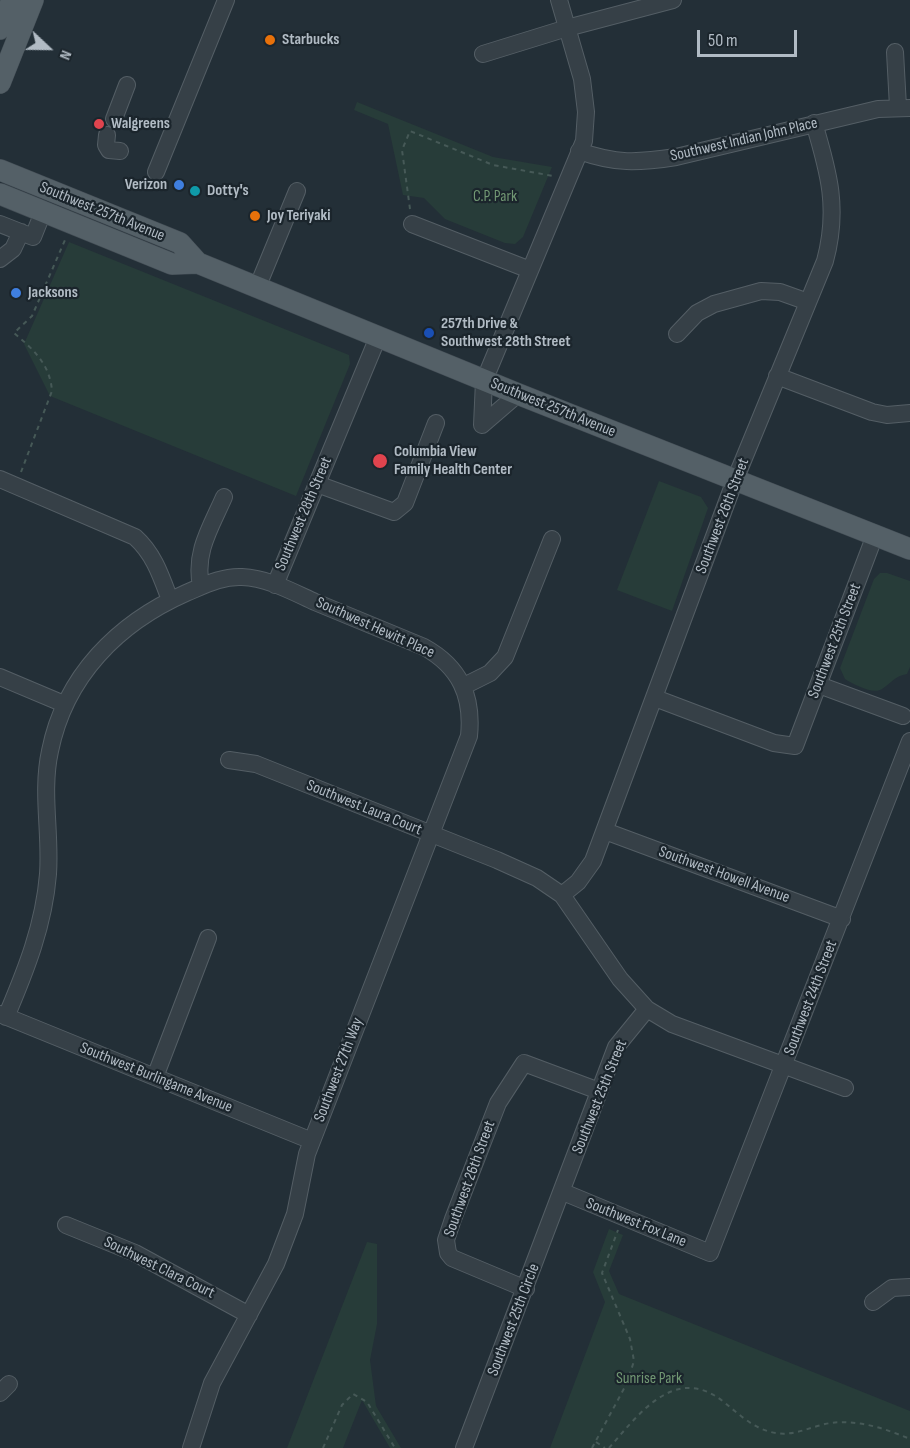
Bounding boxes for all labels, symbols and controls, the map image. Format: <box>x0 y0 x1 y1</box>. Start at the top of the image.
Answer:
north arrow <box>18 18 78 78</box>
scale bar <box>700 18 800 56</box>
place label: Starbucks <box>282 30 339 50</box>
text: 50 m <box>708 30 738 51</box>
marker: Starbucks <box>263 33 277 47</box>
text: N <box>55 47 76 62</box>
place label: Walgreens <box>111 114 170 134</box>
street label: Southwest Indian John Place <box>669 114 819 166</box>
marker: Walgreens <box>92 117 106 131</box>
place label: Verizon <box>125 175 167 195</box>
street label: Southwest 257th Avenue <box>37 178 167 246</box>
marker: Verizon <box>172 178 186 192</box>
place label: Dotty's <box>207 181 249 201</box>
marker: Dotty's <box>188 184 202 198</box>
park label: C.P. Park <box>473 187 517 207</box>
place label: Joy Teriyaki <box>267 206 331 226</box>
marker: Joy Teriyaki <box>248 209 262 223</box>
place label: Jacksons <box>28 283 78 303</box>
marker: Jacksons <box>9 286 23 300</box>
place label: 257th Drive & Southwest 28th Street <box>441 314 571 352</box>
marker: 257th Drive & Southwest 28th Street <box>422 326 436 340</box>
street label: Southwest 257th Avenue <box>488 374 618 442</box>
place label: Columbia View Family Health Center <box>394 442 512 480</box>
marker: Columbia View Family Health Center <box>371 452 389 470</box>
street label: Southwest 28th Street <box>271 454 337 574</box>
street label: Southwest 26th Street <box>692 456 754 576</box>
street label: Southwest 25th Street <box>804 581 866 701</box>
street label: Southwest Hewitt Place <box>313 593 437 663</box>
street label: Southwest Laura Court <box>303 776 425 840</box>
street label: Southwest Howell Avenue <box>656 842 792 908</box>
street label: Southwest 24th Street <box>780 938 842 1058</box>
street label: Southwest 27th Way <box>310 1015 368 1125</box>
street label: Southwest 25th Street <box>568 1037 632 1157</box>
street label: Southwest Burlingame Avenue <box>77 1039 235 1117</box>
street label: Southwest 26th Street <box>440 1118 500 1240</box>
street label: Southwest Fox Lane <box>583 1194 689 1252</box>
street label: Southwest Clara Court <box>100 1233 218 1303</box>
street label: Southwest 25th Circle <box>484 1261 544 1379</box>
park label: Sunrise Park <box>616 1369 682 1389</box>

